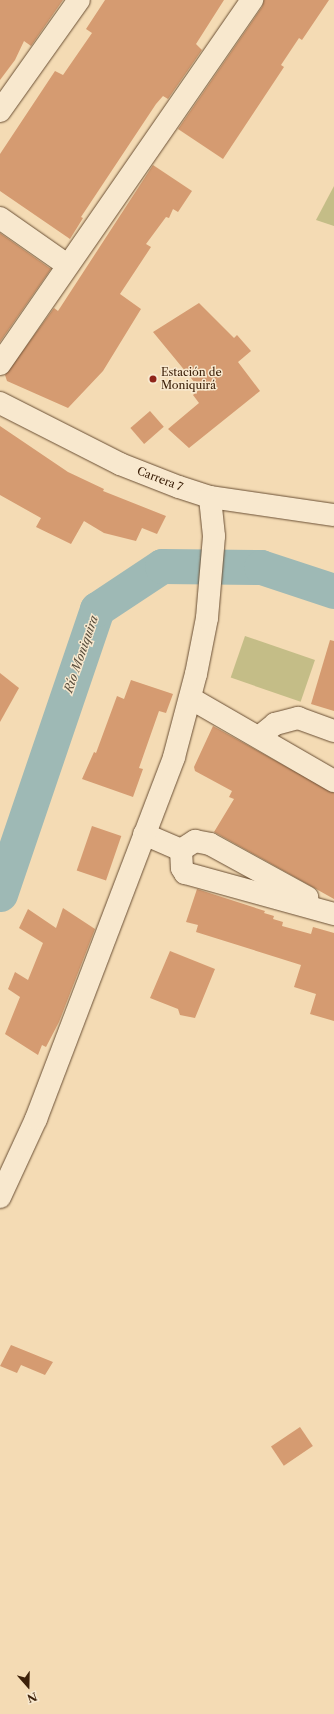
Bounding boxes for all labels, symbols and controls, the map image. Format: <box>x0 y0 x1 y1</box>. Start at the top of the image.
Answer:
place label: Estación de Moniquirá <box>161 366 222 392</box>
marker: Estación de Moniquirá <box>148 374 158 384</box>
street label: Carrera 7 <box>135 464 185 494</box>
water label: Río Moniquira <box>61 613 101 695</box>
north arrow <box>8 1666 48 1706</box>
text: N <box>25 1689 39 1705</box>

